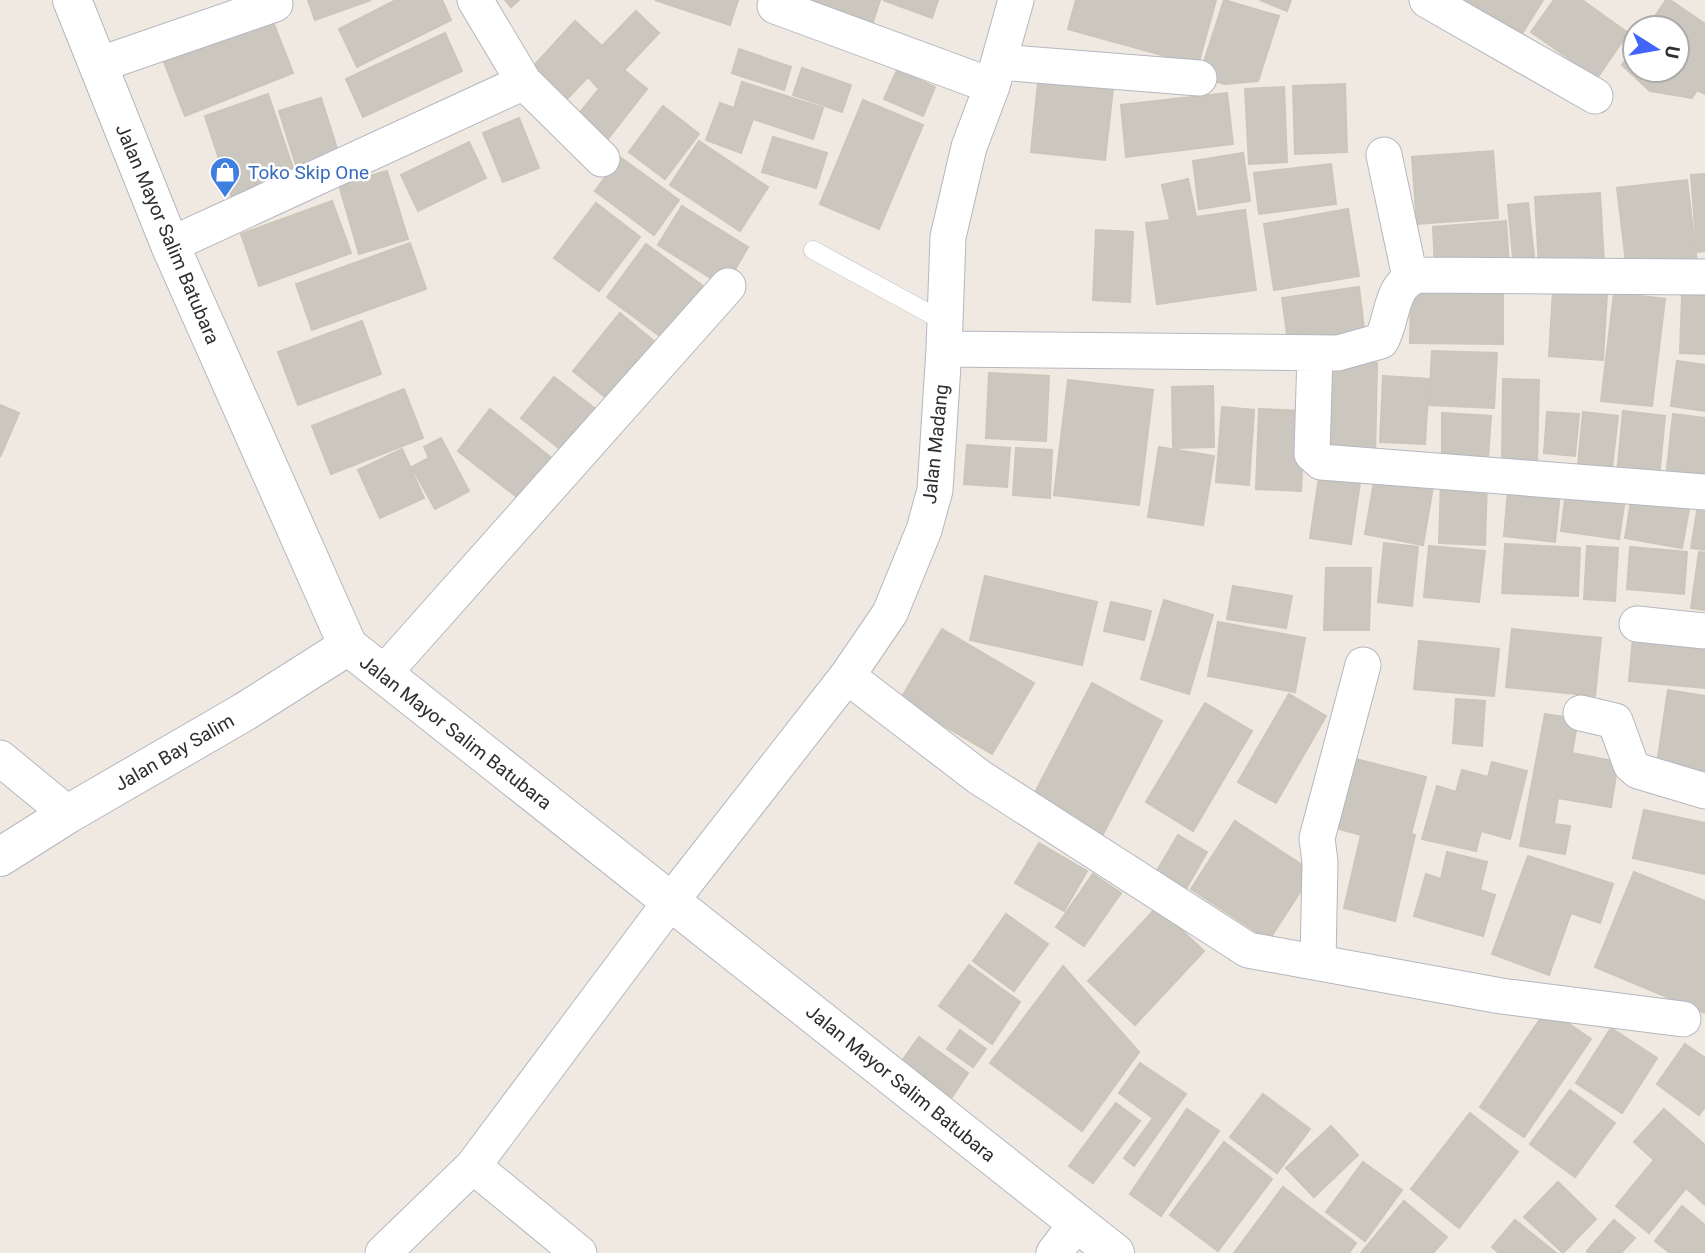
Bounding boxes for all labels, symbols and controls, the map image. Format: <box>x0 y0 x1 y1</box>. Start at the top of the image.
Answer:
north arrow <box>1621 14 1691 84</box>
text: U <box>1660 44 1685 60</box>
street label: Jalan Mayor Salim Batubara <box>111 121 224 348</box>
shop icon: Toko Skip One <box>208 155 242 199</box>
place label: Toko Skip One <box>248 161 369 184</box>
street label: Jalan Madang <box>918 383 953 505</box>
street label: Jalan Mayor Salim Batubara <box>355 650 556 814</box>
street label: Jalan Bay Salim <box>110 709 238 796</box>
street label: Jalan Mayor Salim Batubara <box>801 1000 1000 1167</box>

